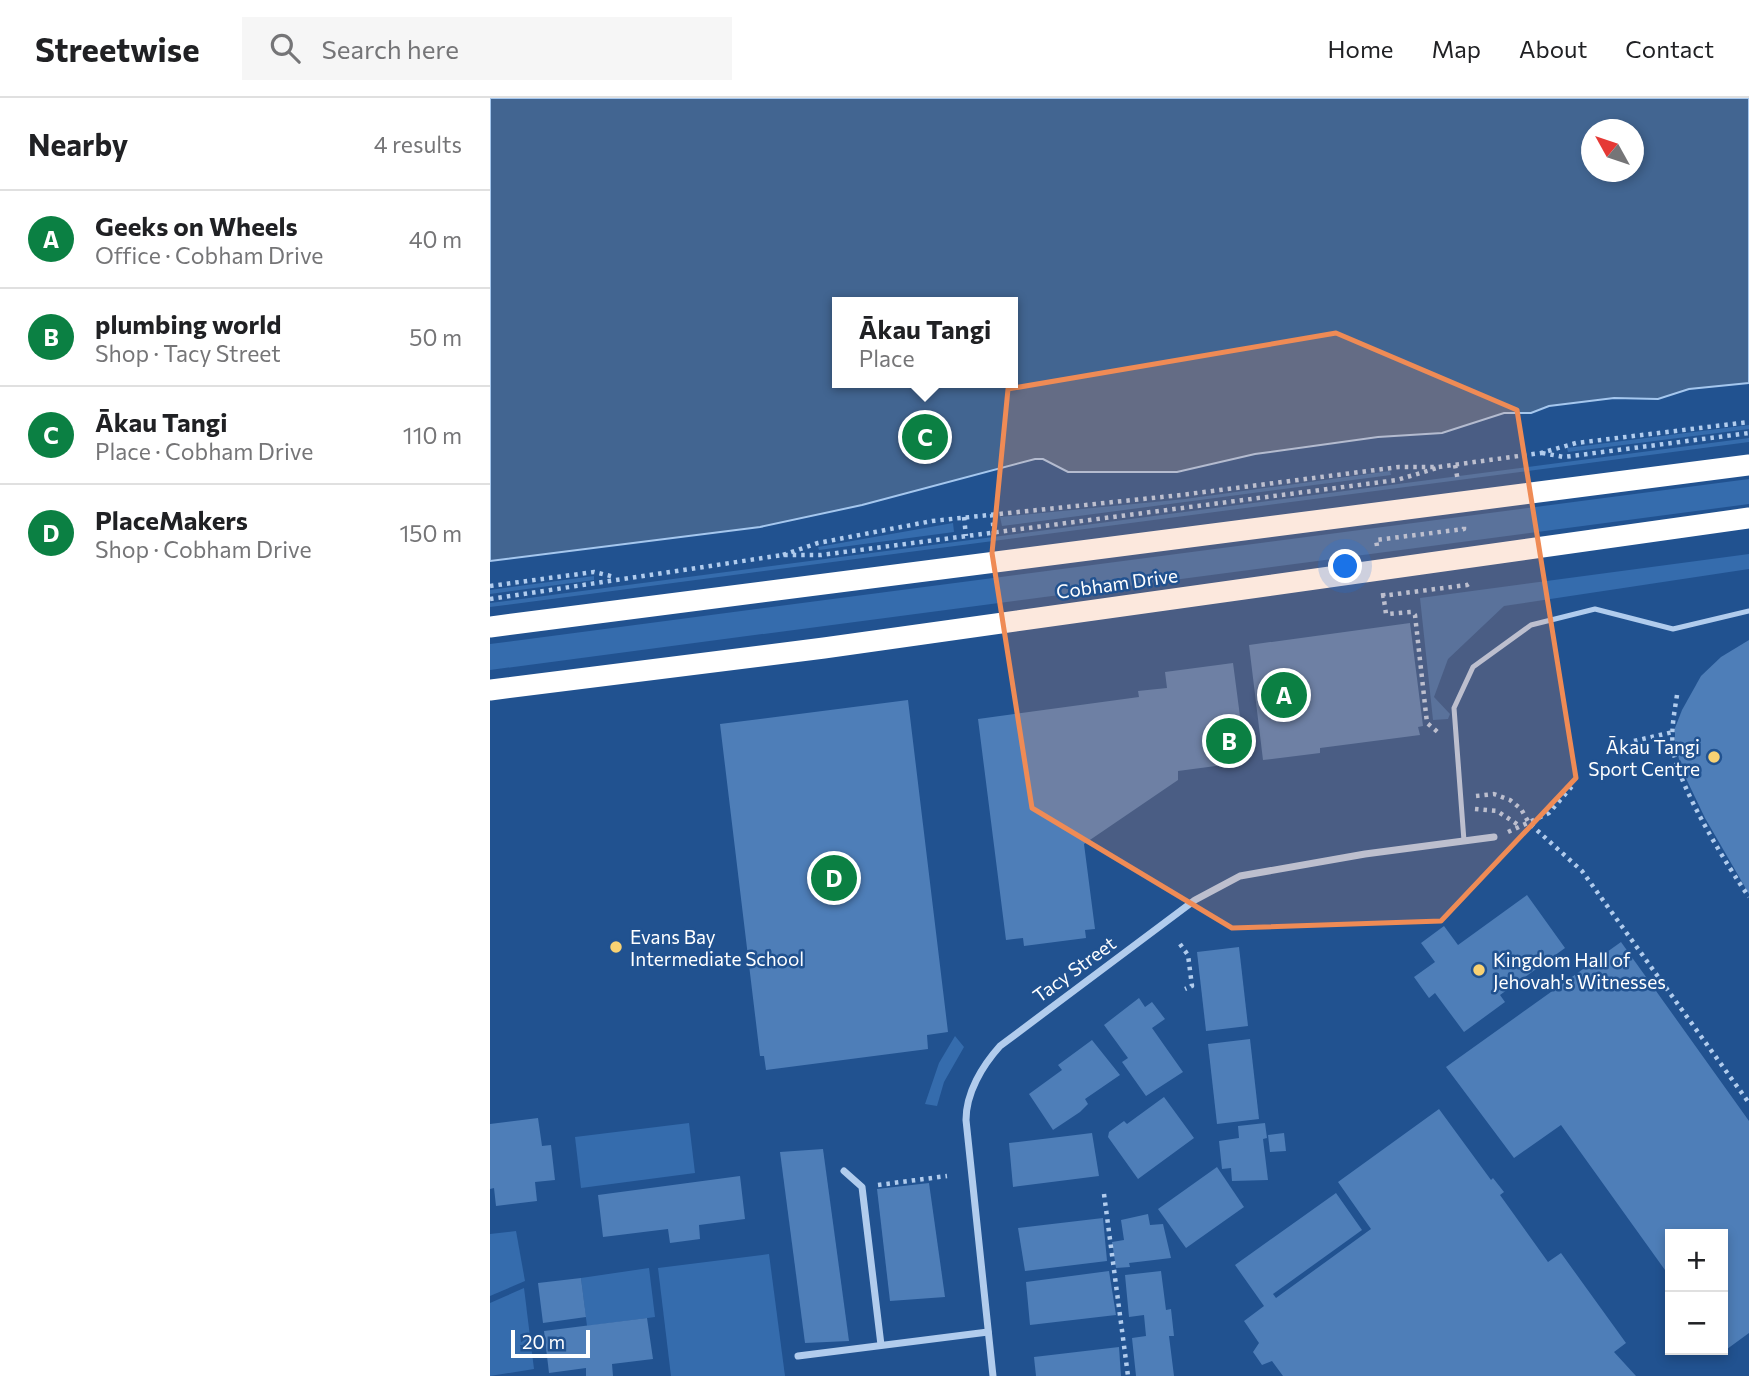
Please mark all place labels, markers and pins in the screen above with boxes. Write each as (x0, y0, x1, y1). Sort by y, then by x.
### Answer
pin: C (902, 411, 948, 463)
pin: A (1261, 669, 1307, 721)
pin: B (1206, 715, 1252, 767)
place label: Ākau Tangi Sport Centre (1588, 735, 1700, 780)
marker: Ākau Tangi Sport Centre (1706, 749, 1722, 765)
pin: D (811, 852, 857, 904)
place label: Evans Bay Intermediate School (630, 925, 804, 970)
marker: Evans Bay Intermediate School (608, 939, 624, 955)
place label: Kingdom Hall of Jehovah's Witnesses (1493, 948, 1666, 993)
marker: Kingdom Hall of Jehovah's Witnesses (1471, 962, 1487, 978)

